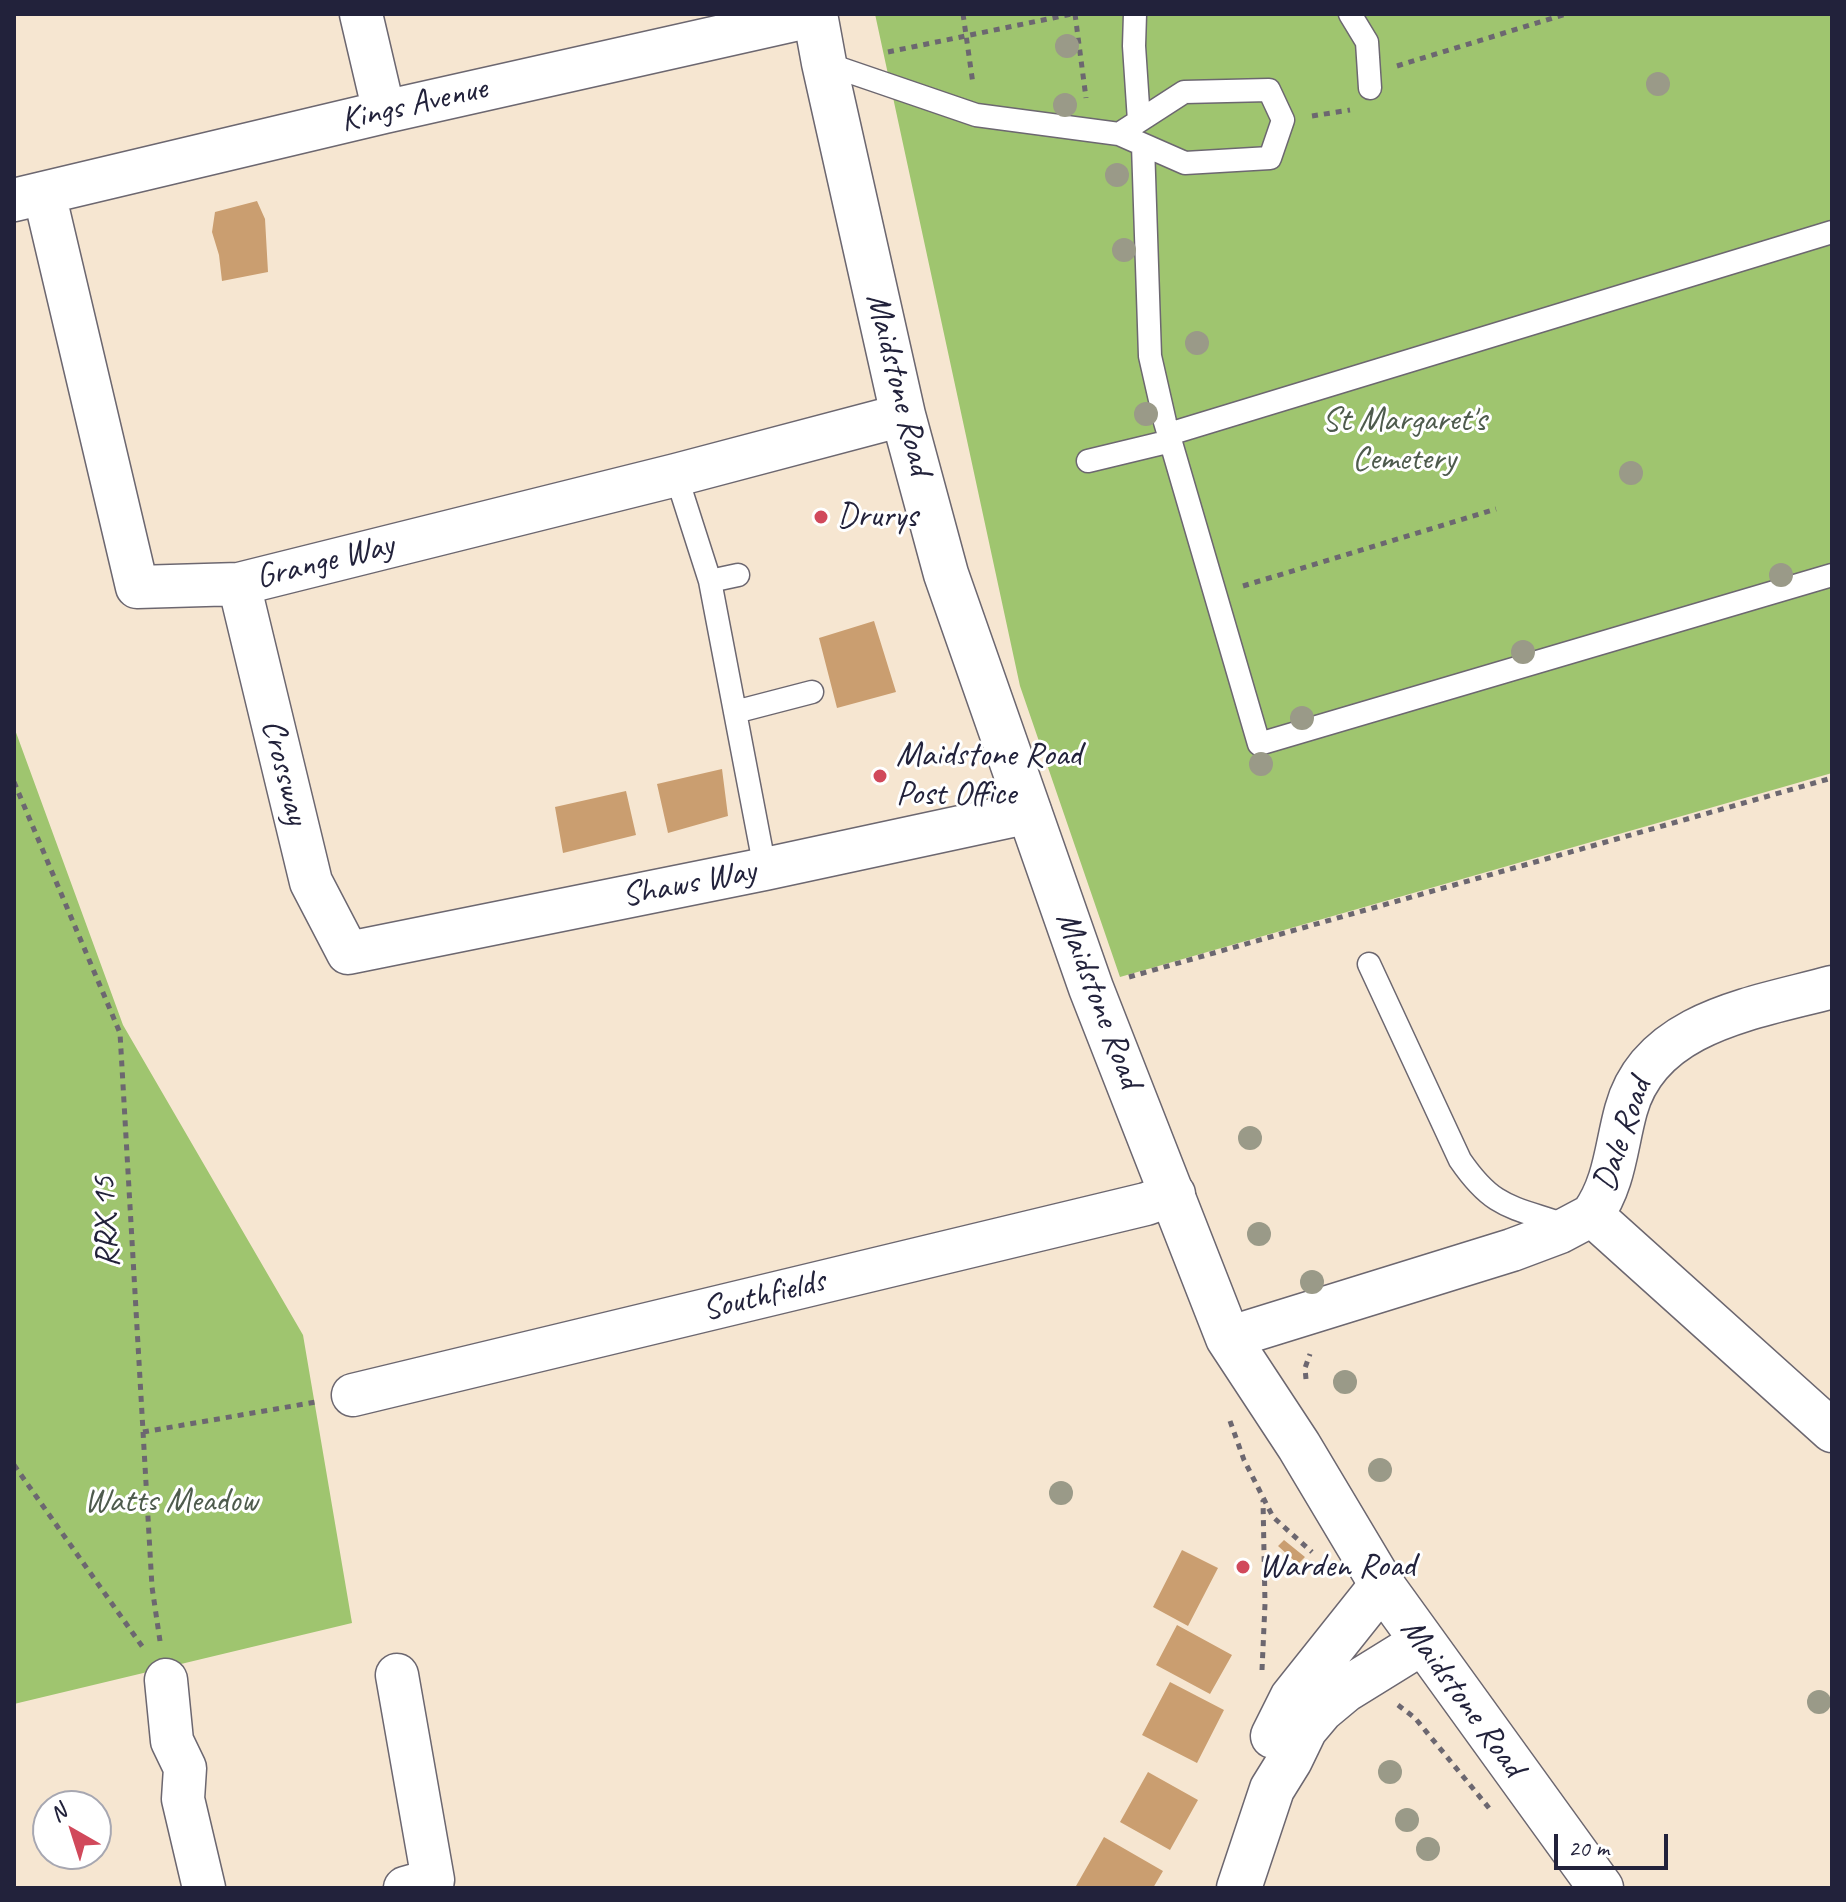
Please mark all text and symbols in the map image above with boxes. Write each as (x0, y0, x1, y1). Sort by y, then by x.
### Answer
street label: Kings Avenue (337, 68, 491, 142)
street label: Maidstone Road (856, 289, 940, 479)
park label: St Margaret's Cemetery (1322, 401, 1486, 480)
place label: Drurys (837, 497, 917, 537)
marker: Drurys (812, 508, 830, 526)
street label: Grange Way (252, 525, 398, 599)
street label: Crossway (251, 716, 317, 828)
place label: Maidstone Road Post Office (896, 736, 1081, 816)
marker: Maidstone Road Post Office (871, 767, 889, 785)
street label: Shaws Way (619, 851, 759, 917)
street label: Maidstone Road (1046, 906, 1150, 1094)
street label: Dale Road (1585, 1073, 1661, 1197)
street label: RRX 15 (84, 1175, 130, 1269)
street label: Southfields (699, 1261, 829, 1331)
park label: Watts Meadow (84, 1482, 258, 1522)
place label: Warden Road (1259, 1547, 1415, 1587)
marker: Warden Road (1234, 1558, 1252, 1576)
street label: Maidstone Road (1391, 1611, 1533, 1785)
north arrow (32, 1790, 112, 1870)
text: N (44, 1798, 72, 1828)
scale bar (1558, 1818, 1672, 1868)
text: 20 m (1568, 1833, 1609, 1863)

